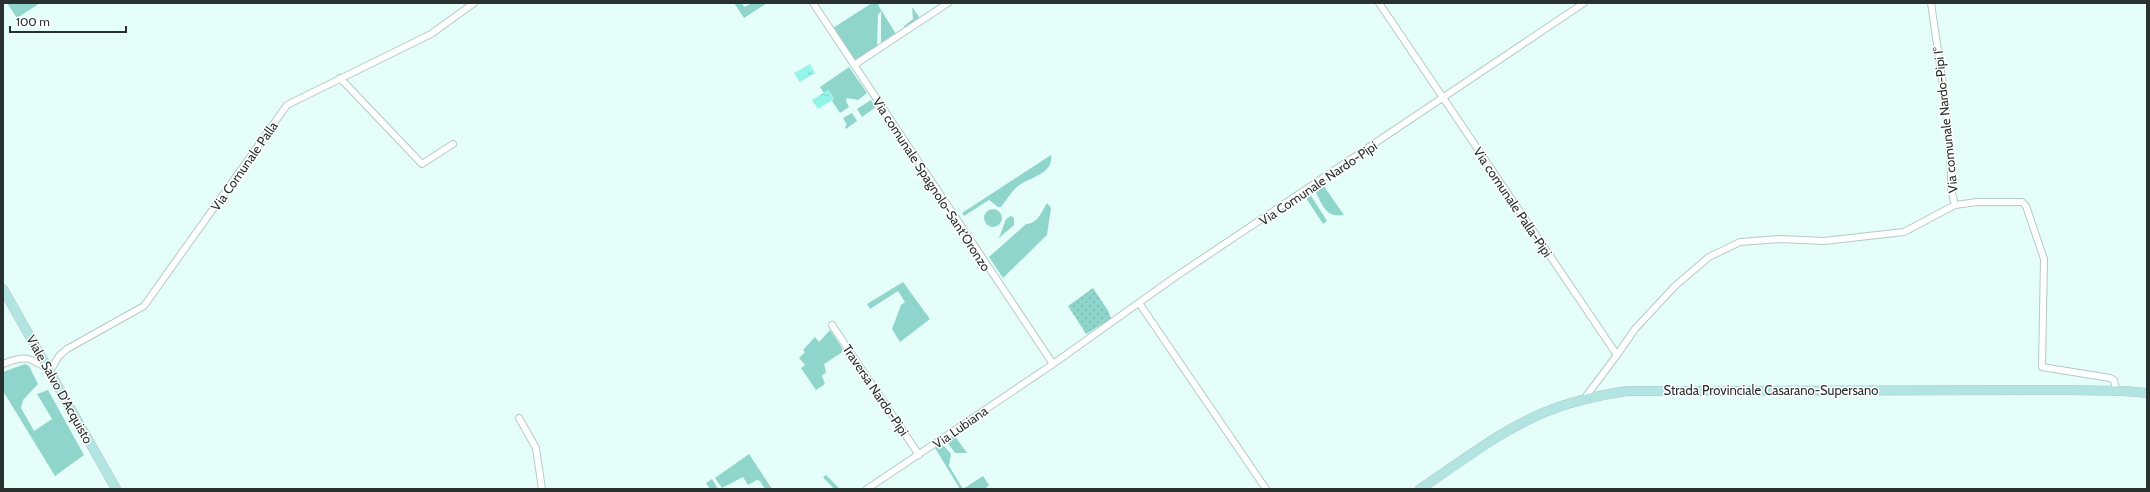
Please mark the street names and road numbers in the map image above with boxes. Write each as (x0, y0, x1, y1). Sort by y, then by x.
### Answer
street label: Via comunale Nardo-Pipi I° (1929, 46, 1961, 194)
street label: Via comunale Spagnolo-Sant'Oronzo (870, 94, 994, 274)
street label: Via Comunale Palla (207, 118, 281, 214)
street label: Via Comunale Nardo-Pipi (1256, 138, 1380, 228)
street label: Via comunale Palla-Pipi (1470, 144, 1556, 260)
street label: Viale Salvo D'Acquisto (23, 332, 97, 446)
street label: Traversa Nardo-Pipi (840, 341, 912, 439)
street label: Strada Provinciale Casarano-Supersano (1664, 382, 1878, 398)
street label: Via Lubiana (929, 402, 991, 452)

